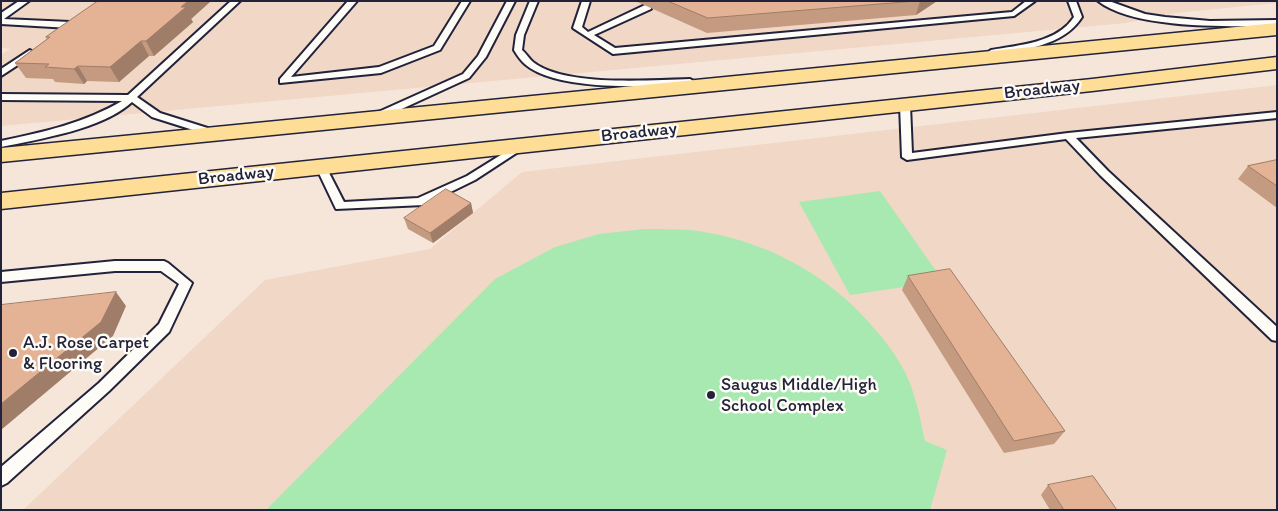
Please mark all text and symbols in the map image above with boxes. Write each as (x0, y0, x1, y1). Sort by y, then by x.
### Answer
street label: Broadway (1003, 75, 1081, 105)
street label: Broadway (600, 118, 678, 148)
street label: Broadway (197, 161, 275, 191)
place label: A.J. Rose Carpet & Flooring (23, 332, 149, 374)
marker: A.J. Rose Carpet & Flooring (7, 347, 19, 359)
place label: Saugus Middle/High School Complex (721, 374, 877, 416)
marker: Saugus Middle/High School Complex (705, 389, 717, 401)

